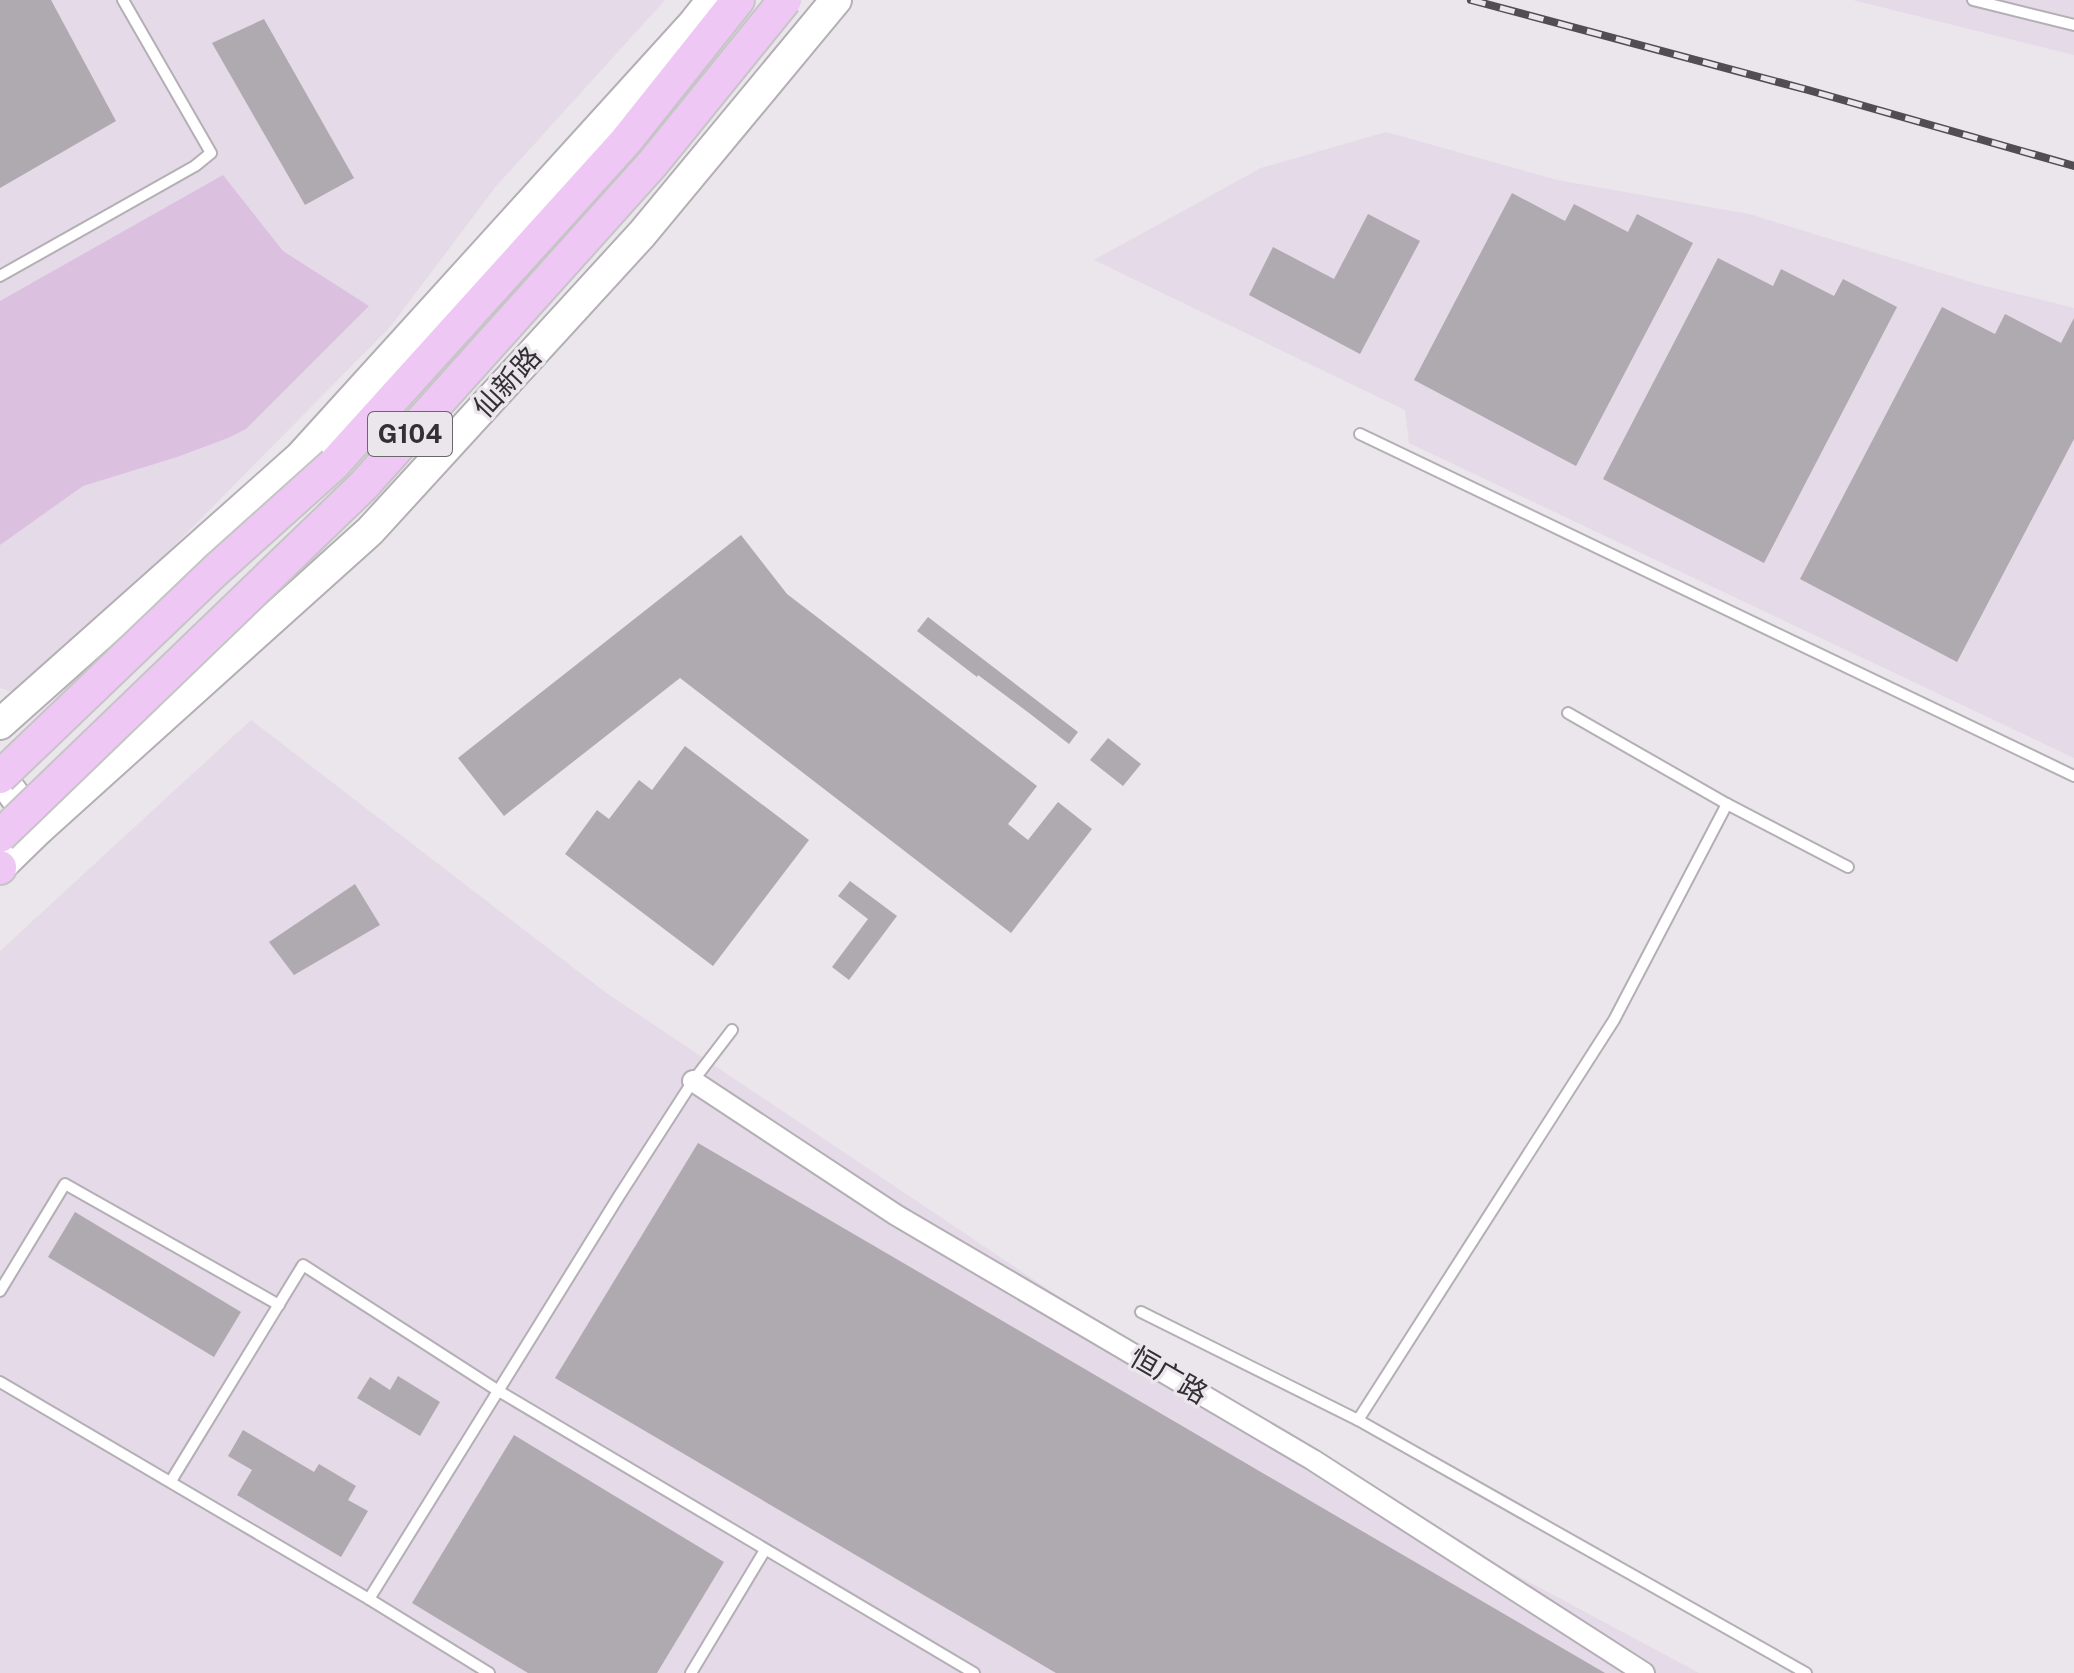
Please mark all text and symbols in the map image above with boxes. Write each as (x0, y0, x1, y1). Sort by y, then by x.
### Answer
street label: 仙新路 (466, 340, 547, 424)
road number: G104 (368, 412, 452, 456)
street label: 恒广路 (1125, 1339, 1214, 1410)

